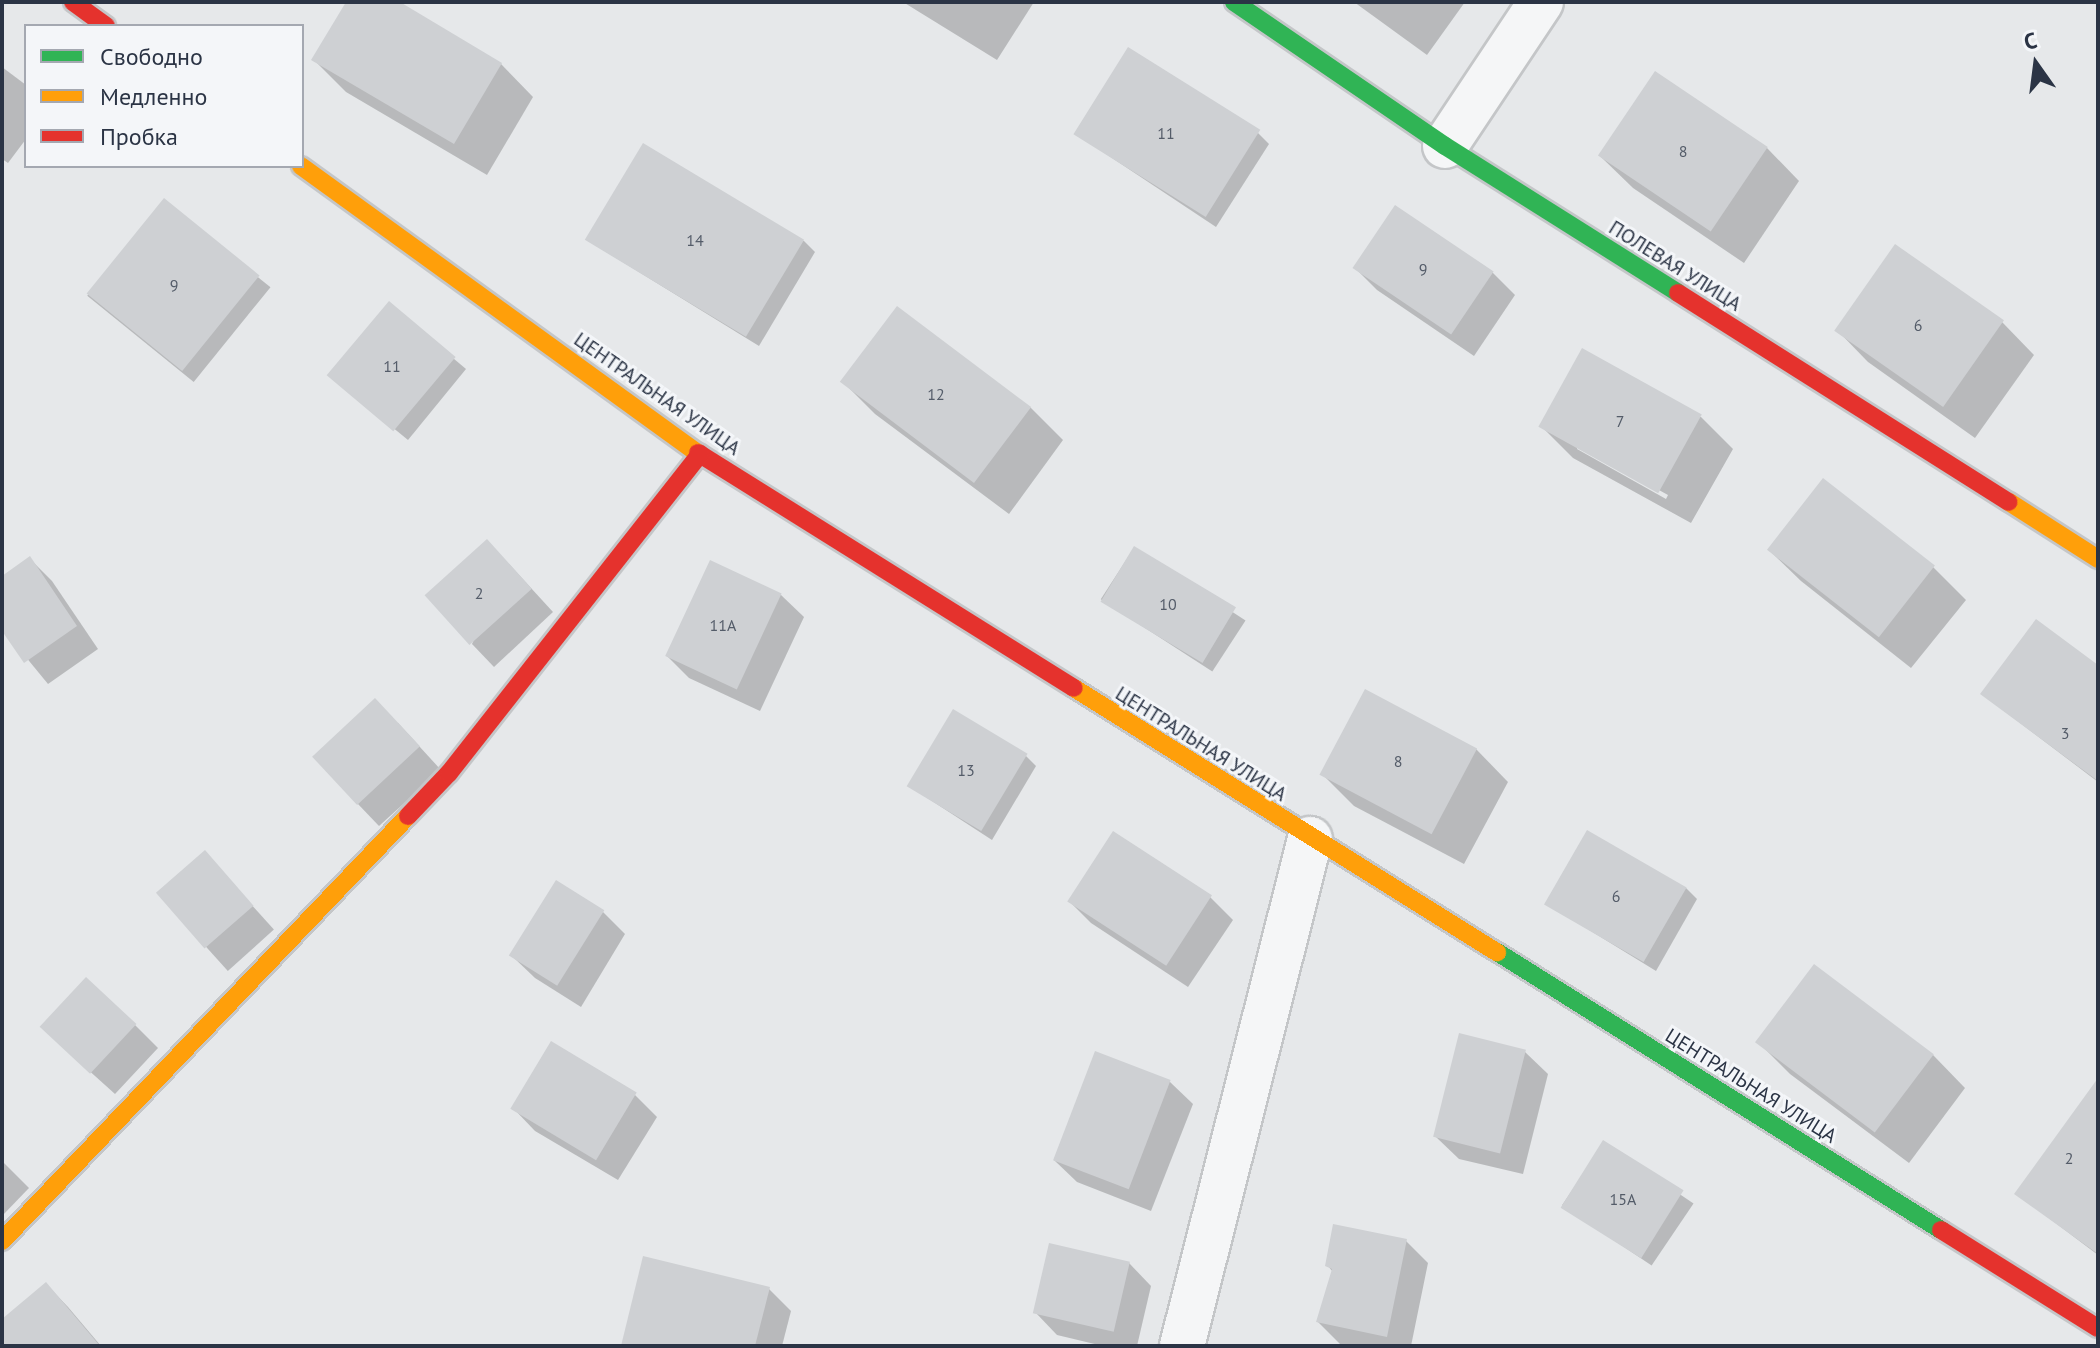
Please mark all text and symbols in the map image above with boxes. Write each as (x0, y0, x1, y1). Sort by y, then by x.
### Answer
legend (24, 24, 304, 168)
north arrow (1996, 24, 2076, 104)
text: С (2021, 26, 2040, 56)
text: Свободно (100, 41, 203, 72)
text: Медленно (100, 81, 207, 112)
text: Пробка (100, 121, 178, 152)
house number: 11 (1157, 123, 1175, 143)
house number: 8 (1679, 141, 1687, 161)
street label: ПОЛЕВАЯ УЛИЦА (1604, 216, 1746, 316)
house number: 14 (686, 230, 704, 250)
house number: 9 (1419, 259, 1427, 279)
house number: 9 (170, 275, 178, 295)
house number: 6 (1914, 315, 1922, 335)
street label: ЦЕНТРАЛЬНАЯ УЛИЦА (569, 327, 745, 461)
house number: 11 (383, 356, 401, 376)
house number: 12 (927, 384, 945, 404)
house number: 7 (1616, 411, 1624, 431)
house number: 2 (475, 583, 483, 603)
house number: 10 (1159, 594, 1177, 614)
house number: 11А (710, 615, 736, 635)
street label: ЦЕНТРАЛЬНАЯ УЛИЦА (1111, 681, 1291, 807)
house number: 3 (2061, 723, 2069, 743)
house number: 8 (1394, 751, 1402, 771)
house number: 13 (957, 760, 975, 780)
house number: 6 (1612, 886, 1620, 906)
street label: ЦЕНТРАЛЬНАЯ УЛИЦА (1661, 1023, 1841, 1149)
house number: 2 (2065, 1148, 2073, 1168)
house number: 15А (1610, 1189, 1636, 1209)

